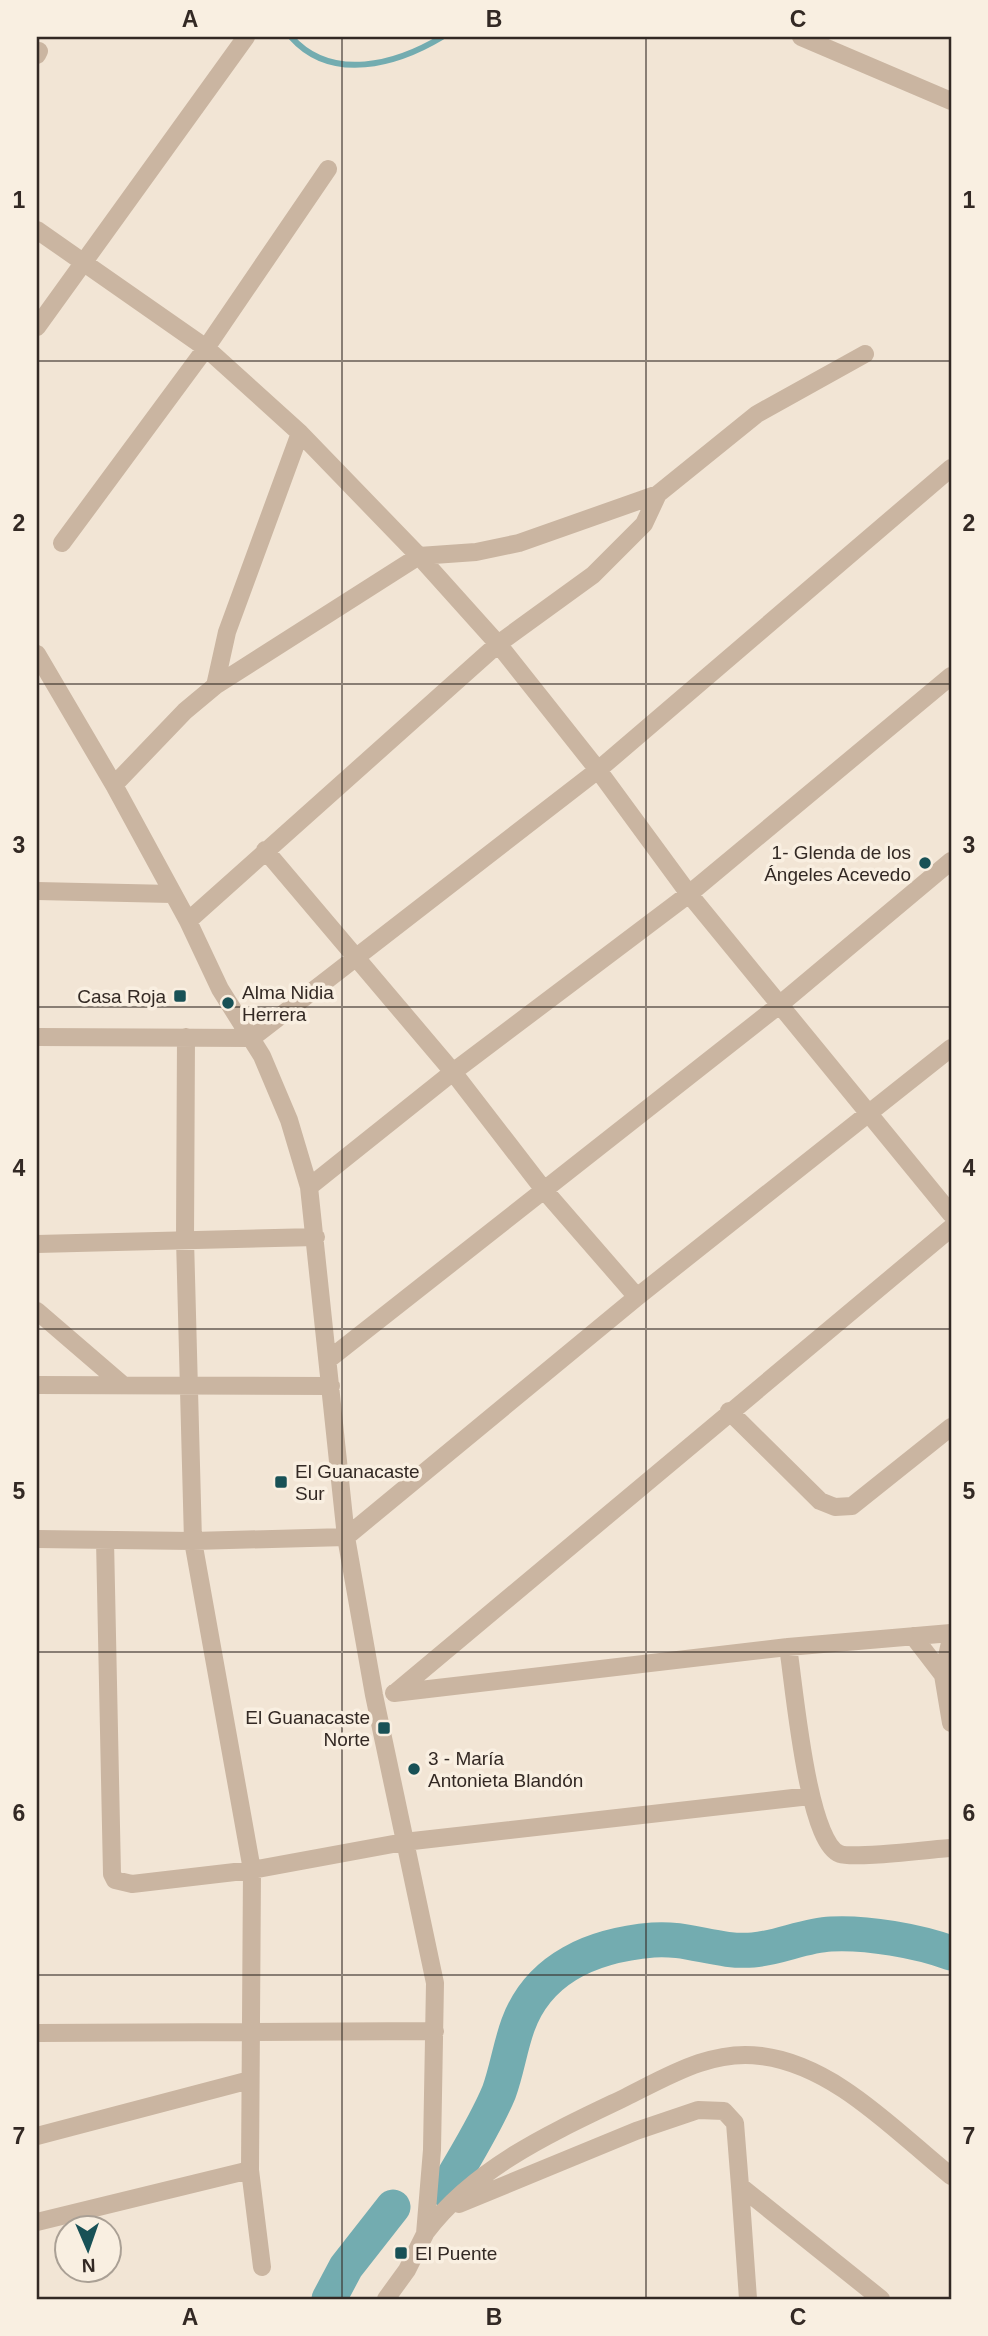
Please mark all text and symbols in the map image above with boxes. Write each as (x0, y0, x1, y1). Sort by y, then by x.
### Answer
text: A (182, 6, 198, 32)
text: B (486, 6, 502, 32)
text: C (790, 6, 806, 32)
text: 1 (13, 187, 26, 213)
text: 1 (963, 187, 976, 213)
text: 2 (13, 510, 25, 536)
text: 2 (963, 510, 975, 536)
text: 3 (13, 832, 25, 858)
text: 3 (963, 832, 975, 858)
place label: 1- Glenda de los Ángeles Acevedo (764, 842, 911, 885)
marker: 1- Glenda de los Ángeles Acevedo (917, 855, 933, 871)
place label: Alma Nidia Herrera (242, 982, 334, 1025)
place label: Casa Roja (77, 986, 166, 1007)
marker: Casa Roja (172, 988, 188, 1004)
marker: Alma Nidia Herrera (220, 995, 236, 1011)
text: 4 (13, 1155, 26, 1181)
text: 4 (963, 1155, 976, 1181)
place label: El Guanacaste Sur (295, 1461, 420, 1504)
marker: El Guanacaste Sur (273, 1474, 289, 1490)
text: 5 (13, 1478, 26, 1504)
text: 5 (963, 1478, 976, 1504)
place label: El Guanacaste Norte (245, 1707, 370, 1750)
marker: El Guanacaste Norte (376, 1720, 392, 1736)
place label: 3 - María Antonieta Blandón (428, 1748, 583, 1791)
marker: 3 - María Antonieta Blandón (406, 1761, 422, 1777)
text: 6 (13, 1800, 25, 1826)
text: 6 (963, 1800, 975, 1826)
text: 7 (13, 2123, 25, 2149)
text: 7 (963, 2123, 975, 2149)
north arrow (52, 2214, 122, 2284)
place label: El Puente (415, 2243, 497, 2264)
marker: El Puente (393, 2245, 409, 2261)
text: N (81, 2255, 96, 2276)
text: A (182, 2304, 198, 2330)
text: B (486, 2304, 502, 2330)
text: C (790, 2304, 806, 2330)

